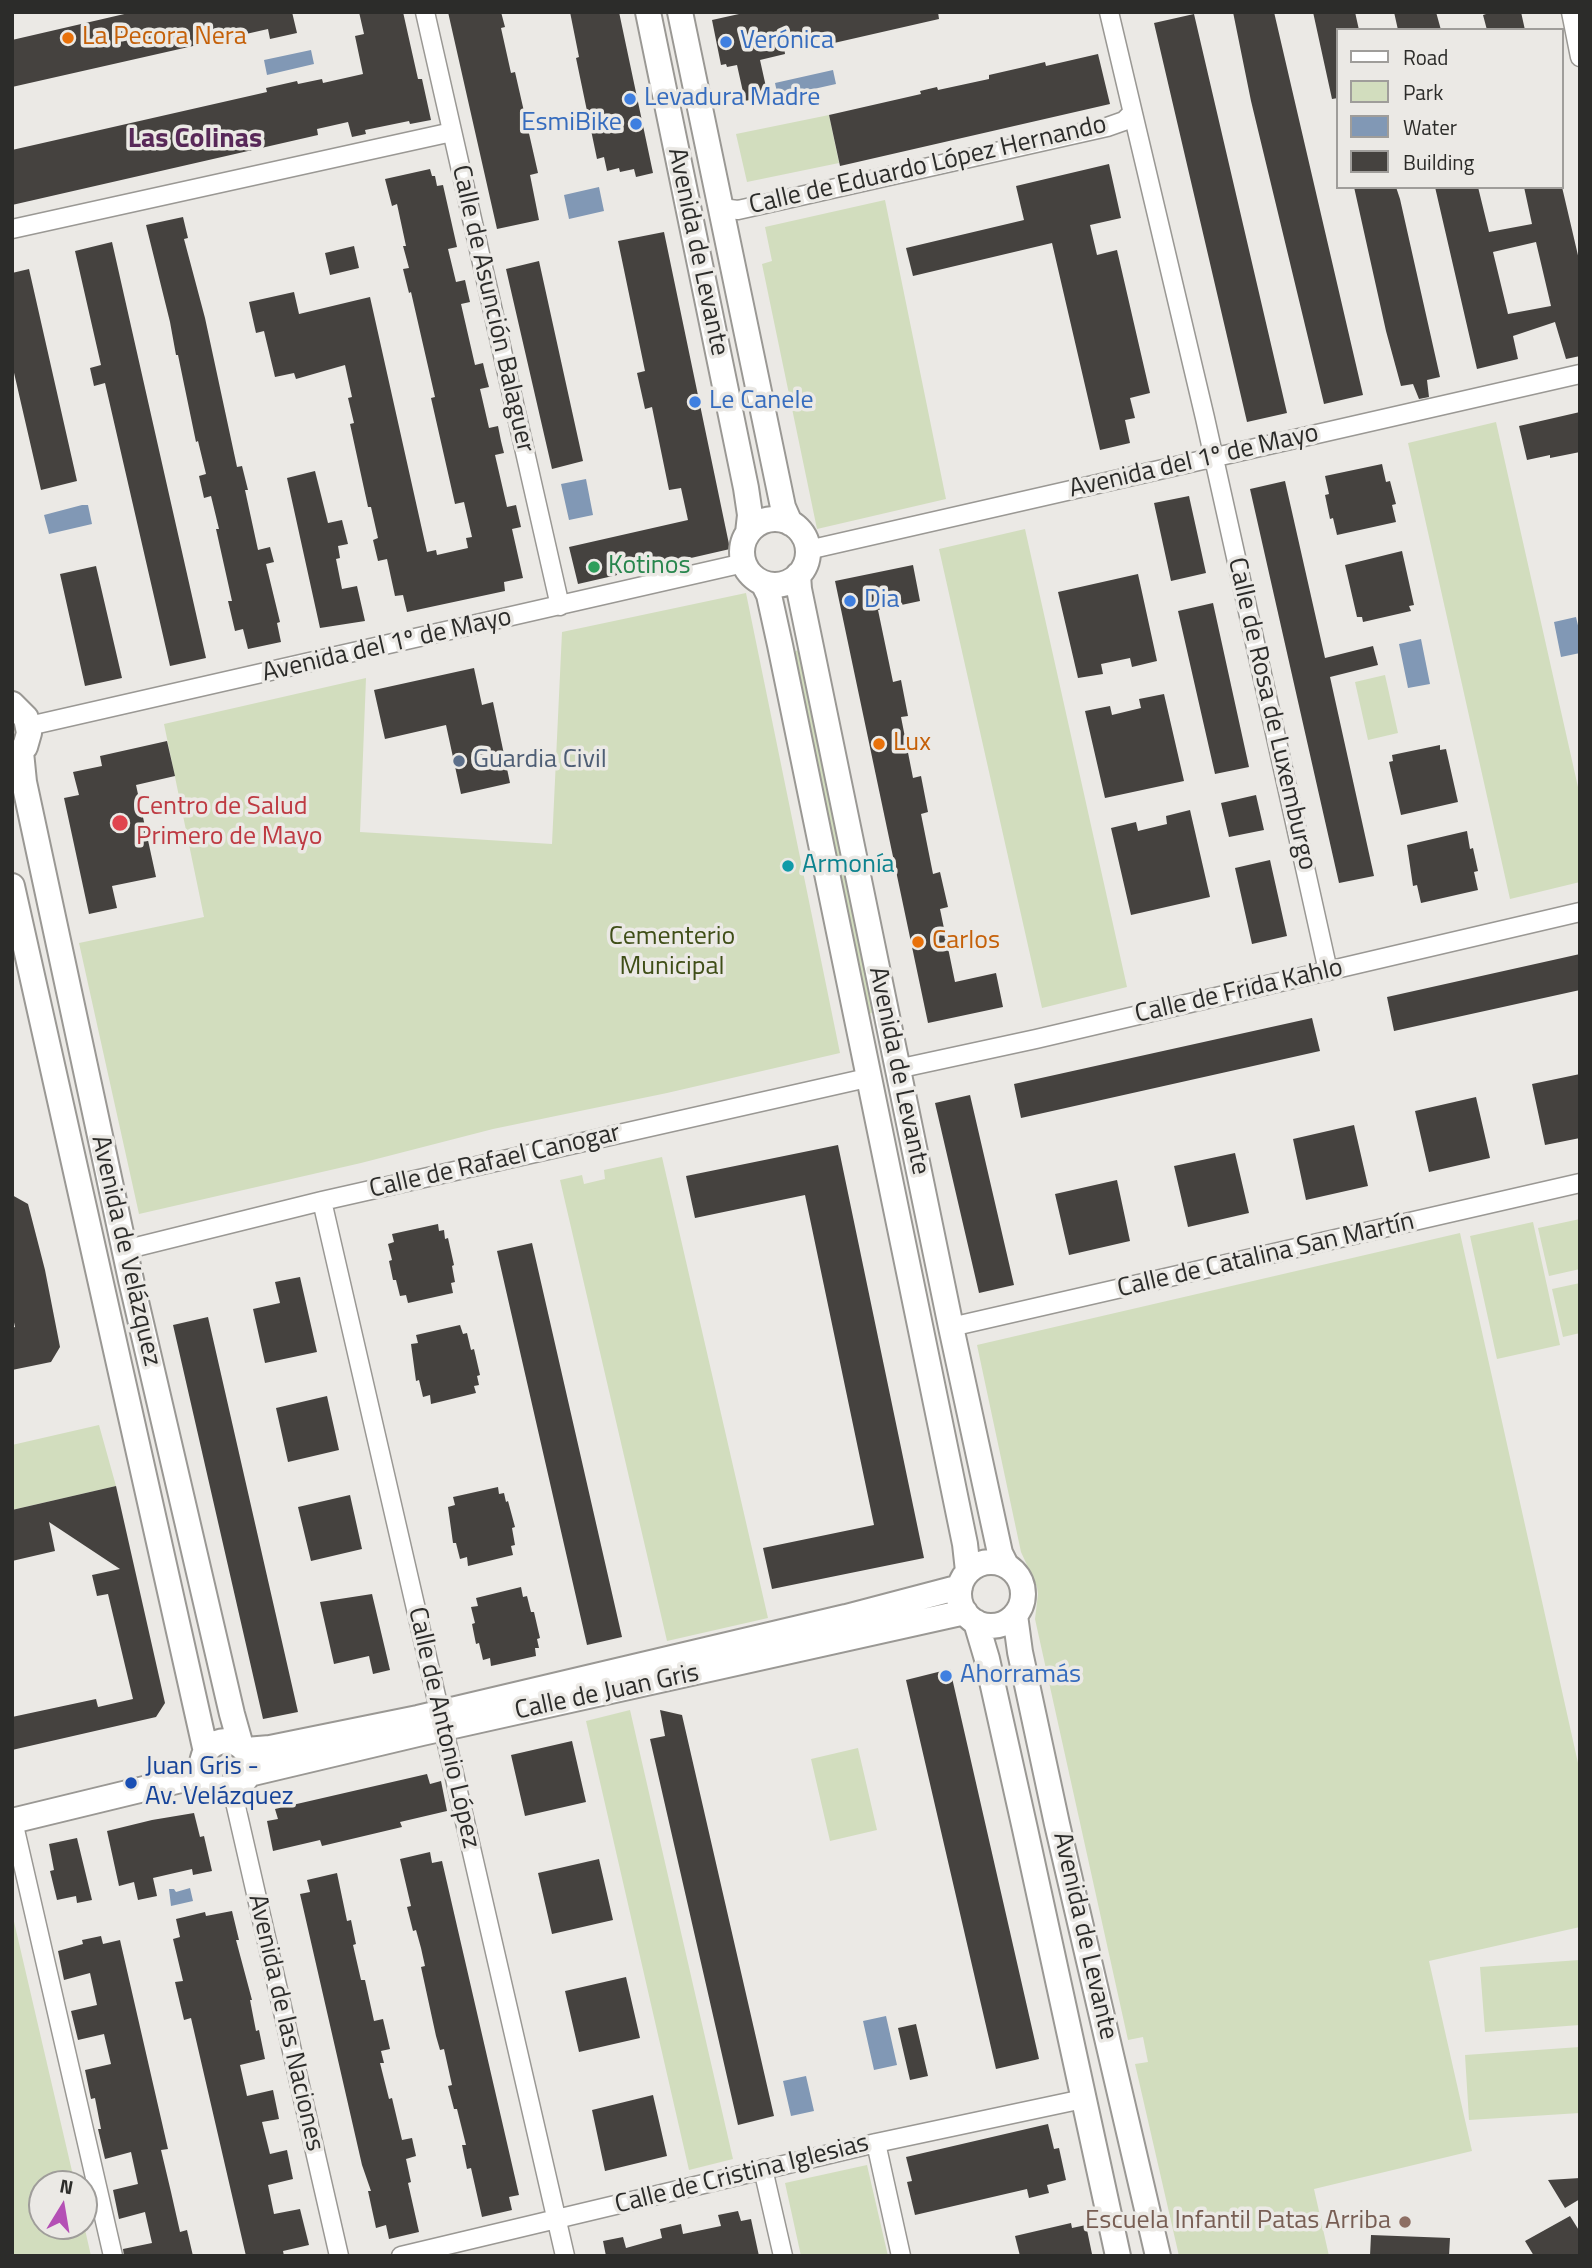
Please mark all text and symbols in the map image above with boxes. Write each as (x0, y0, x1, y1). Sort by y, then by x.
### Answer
place label: La Pecora Nera (82, 22, 247, 54)
place label: Verónica (740, 26, 834, 58)
legend (1336, 28, 1564, 189)
marker: La Pecora Nera (60, 30, 76, 46)
marker: Verónica (718, 34, 734, 50)
text: Road (1403, 41, 1448, 73)
text: Park (1403, 76, 1443, 108)
place label: Levadura Madre (644, 83, 820, 115)
marker: Levadura Madre (622, 91, 638, 107)
place label: EsmiBike (521, 108, 622, 140)
street label: Calle de Eduardo López Hernando (746, 110, 1110, 222)
text: Water (1403, 111, 1457, 143)
marker: EsmiBike (628, 116, 644, 132)
district label: Las Colinas (128, 123, 262, 157)
street label: Avenida de Levante (660, 145, 734, 359)
text: Building (1403, 146, 1474, 178)
street label: Calle de Asunción Balaguer (444, 162, 540, 456)
place label: Le Canele (709, 386, 814, 418)
marker: Le Canele (687, 394, 703, 410)
street label: Avenida del 1º de Mayo (1066, 418, 1322, 506)
place label: Kotinos (608, 551, 691, 583)
street label: Calle de Rosa de Luxemburgo (1220, 555, 1322, 873)
marker: Kotinos (586, 559, 602, 575)
place label: Dia (864, 585, 899, 617)
marker: Dia (842, 593, 858, 609)
street label: Avenida del 1º de Mayo (259, 602, 515, 690)
place label: Lux (893, 728, 931, 760)
marker: Lux (871, 736, 887, 752)
place label: Guardia Civil (473, 745, 607, 777)
marker: Guardia Civil (451, 753, 467, 769)
place label: Centro de Salud Primero de Mayo (136, 792, 323, 854)
marker: Centro de Salud Primero de Mayo (110, 813, 130, 833)
place label: Armonía (802, 850, 895, 882)
marker: Armonía (780, 858, 796, 874)
park label: Cementerio Municipal (609, 922, 735, 984)
place label: Carlos (932, 926, 1000, 958)
marker: Carlos (910, 934, 926, 950)
street label: Calle de Frida Kahlo (1132, 953, 1346, 1031)
street label: Avenida de Levante (861, 964, 935, 1178)
street label: Calle de Rafael Canogar (367, 1118, 623, 1206)
street label: Avenida de Velázquez (83, 1133, 167, 1369)
street label: Calle de Catalina San Martín (1114, 1207, 1418, 1305)
street label: Calle de Antonio López (400, 1604, 486, 1852)
street label: Calle de Juan Gris (512, 1658, 702, 1728)
place label: Ahorramás (960, 1660, 1081, 1692)
marker: Ahorramás (938, 1668, 954, 1684)
place label: Juan Gris - Av. Velázquez (145, 1752, 294, 1814)
marker: Juan Gris - Av. Velázquez (123, 1775, 139, 1791)
street label: Avenida de Levante (1045, 1829, 1123, 2043)
street label: Avenida de las Naciones (240, 1892, 330, 2154)
street label: Calle de Cristina Iglesias (612, 2128, 872, 2222)
north arrow (28, 2170, 98, 2240)
text: N (57, 2170, 76, 2201)
place label: Escuela Infantil Patas Arriba (1085, 2206, 1391, 2238)
marker: Escuela Infantil Patas Arriba (1397, 2214, 1413, 2230)

